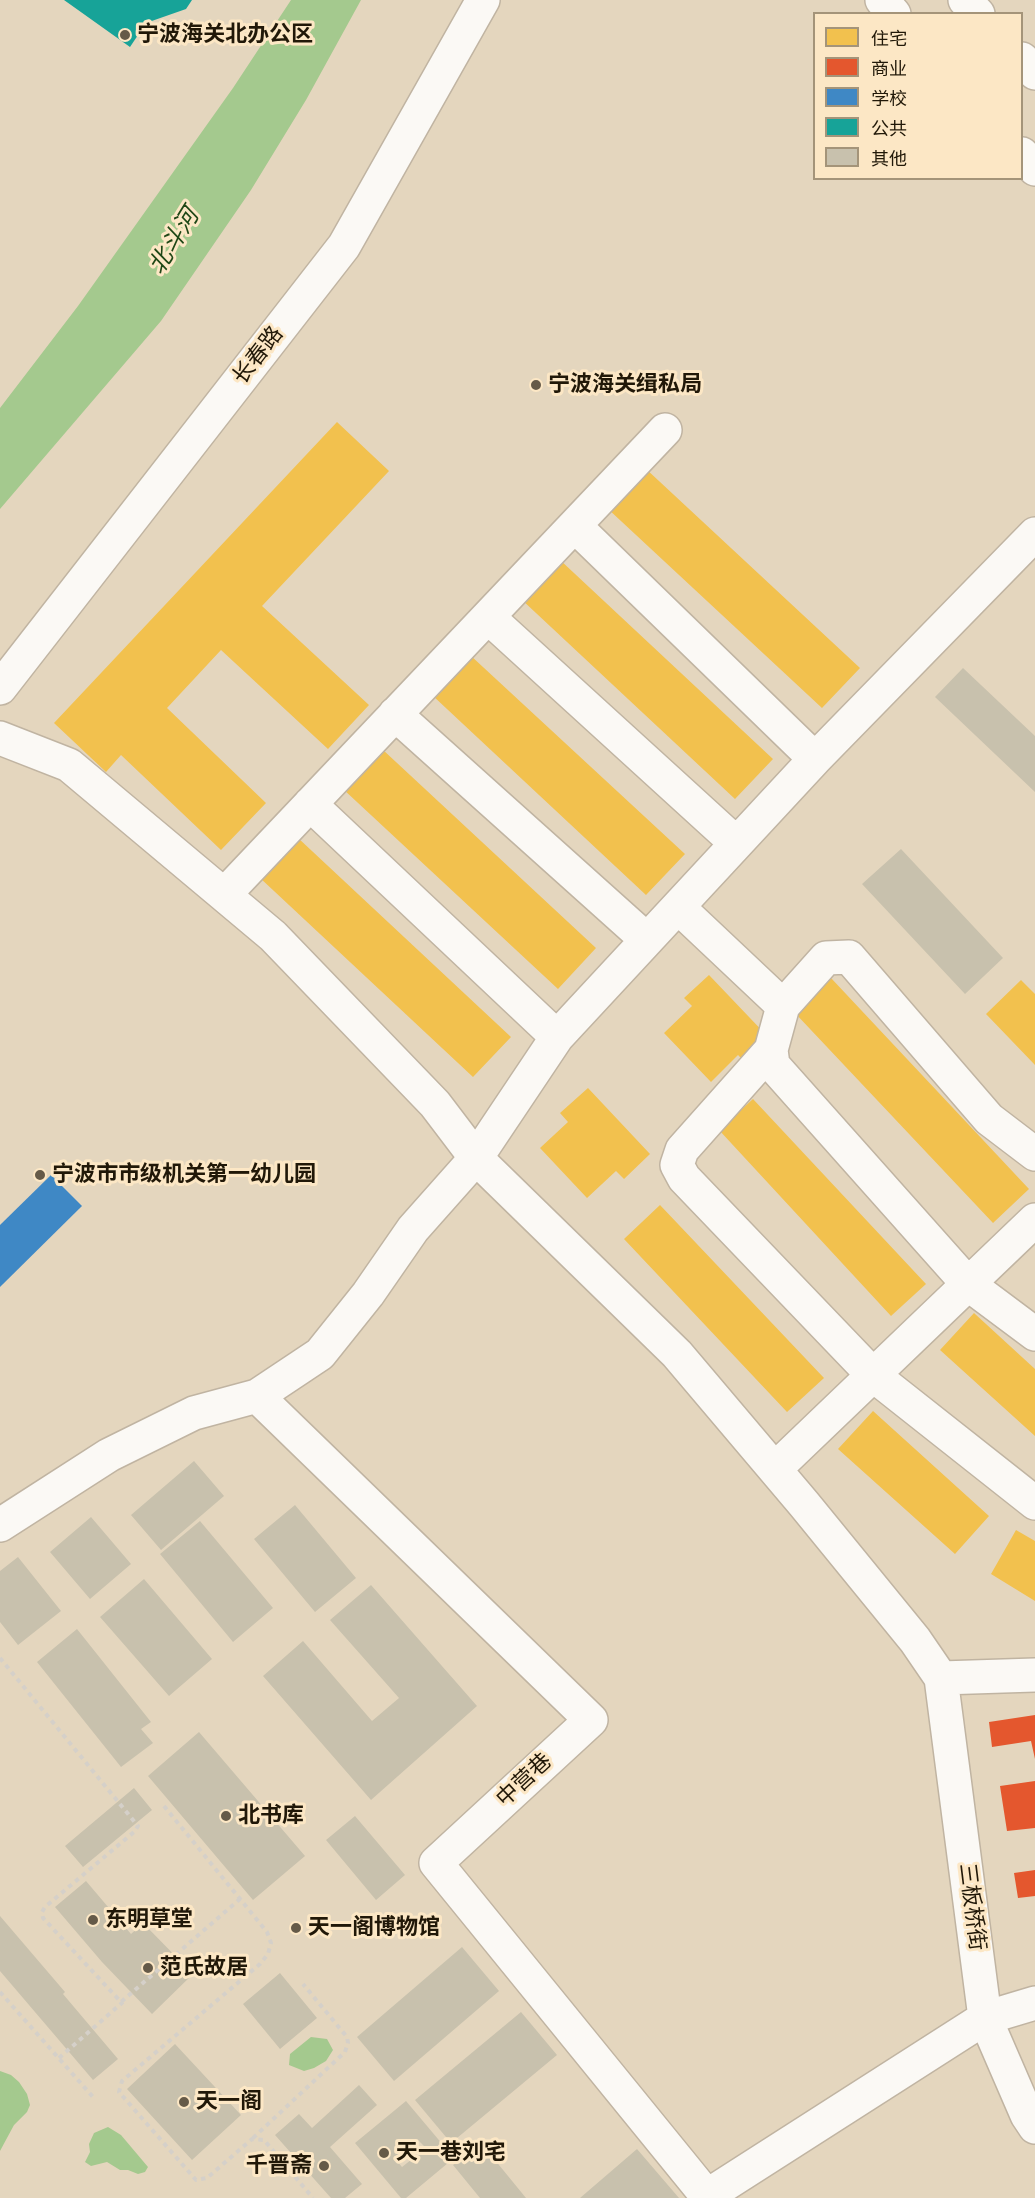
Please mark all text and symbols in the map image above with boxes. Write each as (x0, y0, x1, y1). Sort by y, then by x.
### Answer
legend (813, 12, 1023, 180)
place label: 宁波海关北办公区 (137, 22, 313, 48)
marker: 宁波海关北办公区 (118, 28, 132, 42)
text: 住宅 (871, 29, 907, 50)
text: 商业 (871, 59, 907, 80)
text: 学校 (871, 89, 907, 110)
text: 公共 (871, 119, 907, 140)
text: 其他 (871, 149, 907, 170)
water label: 北斗河 (144, 204, 206, 280)
street label: 长春路 (228, 322, 290, 390)
place label: 宁波海关缉私局 (548, 372, 702, 398)
marker: 宁波海关缉私局 (529, 378, 543, 392)
place label: 宁波市市级机关第一幼儿园 (52, 1162, 316, 1188)
marker: 宁波市市级机关第一幼儿园 (33, 1168, 47, 1182)
street label: 中营巷 (492, 1749, 558, 1813)
place label: 北书库 (238, 1803, 304, 1829)
marker: 北书库 (219, 1809, 233, 1823)
street label: 三板桥街 (953, 1862, 989, 1952)
place label: 东明草堂 (105, 1907, 193, 1933)
marker: 东明草堂 (86, 1913, 100, 1927)
place label: 天一阁博物馆 (308, 1915, 440, 1941)
marker: 天一阁博物馆 (289, 1921, 303, 1935)
place label: 范氏故居 (160, 1955, 248, 1981)
marker: 范氏故居 (141, 1961, 155, 1975)
place label: 天一阁 (196, 2089, 262, 2115)
marker: 天一阁 (177, 2095, 191, 2109)
place label: 天一巷刘宅 (396, 2140, 506, 2166)
marker: 天一巷刘宅 (377, 2146, 391, 2160)
place label: 千晋斋 (246, 2153, 312, 2179)
marker: 千晋斋 (317, 2159, 331, 2173)

